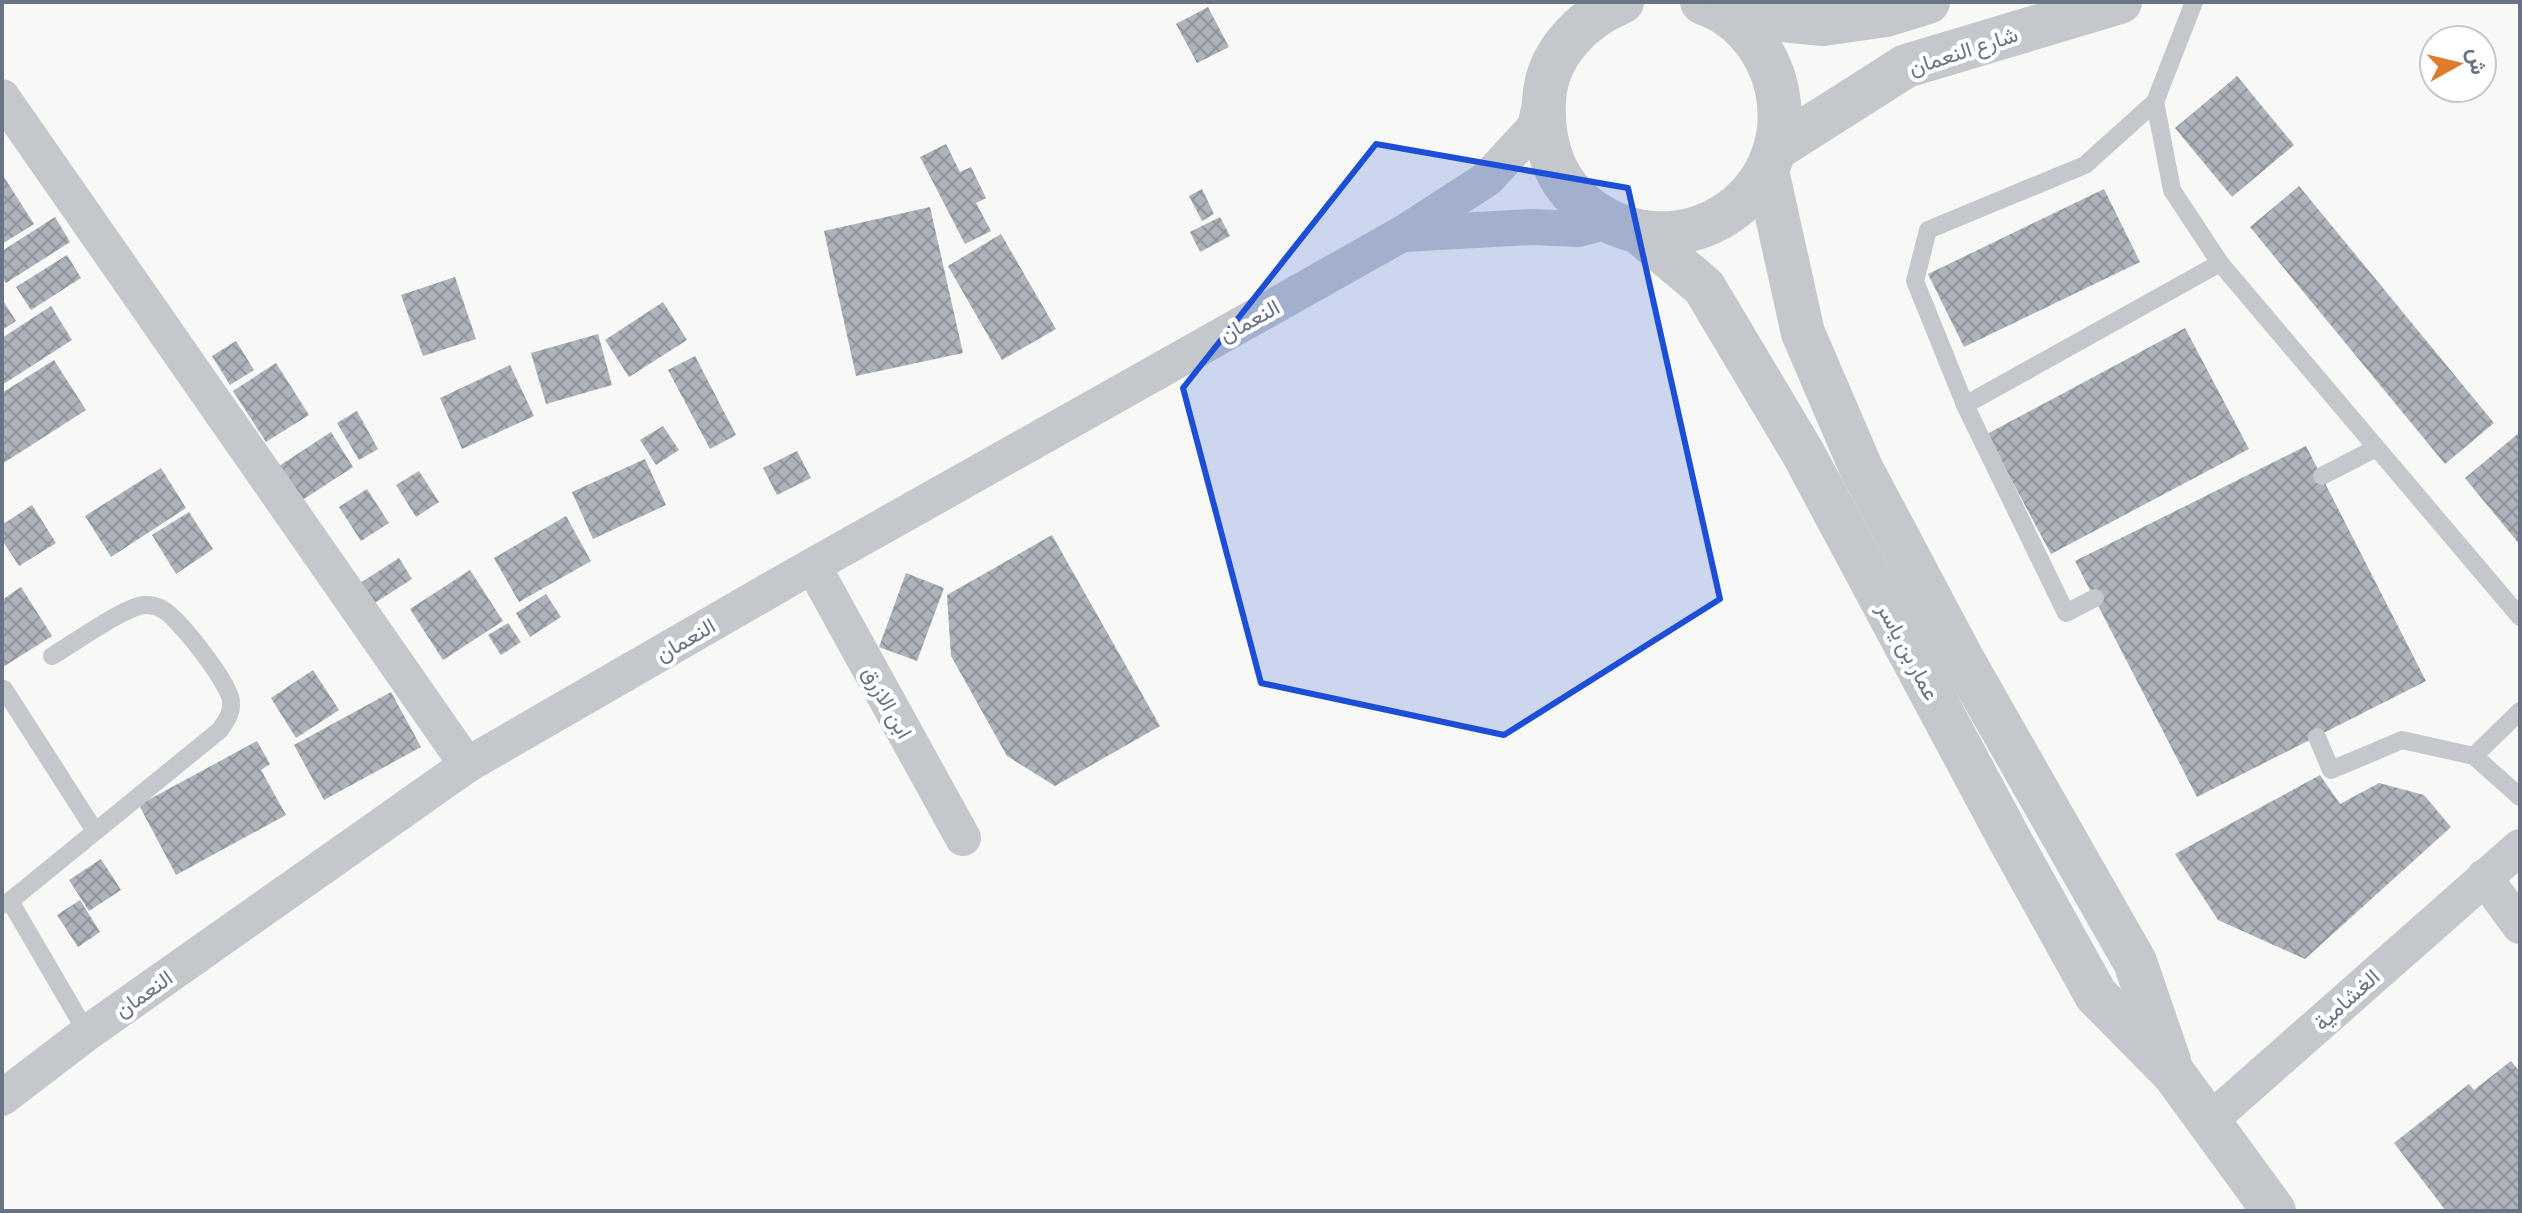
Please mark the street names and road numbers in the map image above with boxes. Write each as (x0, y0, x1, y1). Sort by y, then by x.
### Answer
street label: شارع النعمان (1905, 20, 2022, 82)
street label: النعمان (1214, 293, 1284, 347)
street label: عمار بن ياسر (1871, 597, 1946, 705)
street label: النعمان (650, 611, 720, 667)
street label: ابن الازرق (856, 661, 919, 743)
street label: الغشامية (2307, 962, 2385, 1036)
street label: النعمان (109, 963, 177, 1023)

